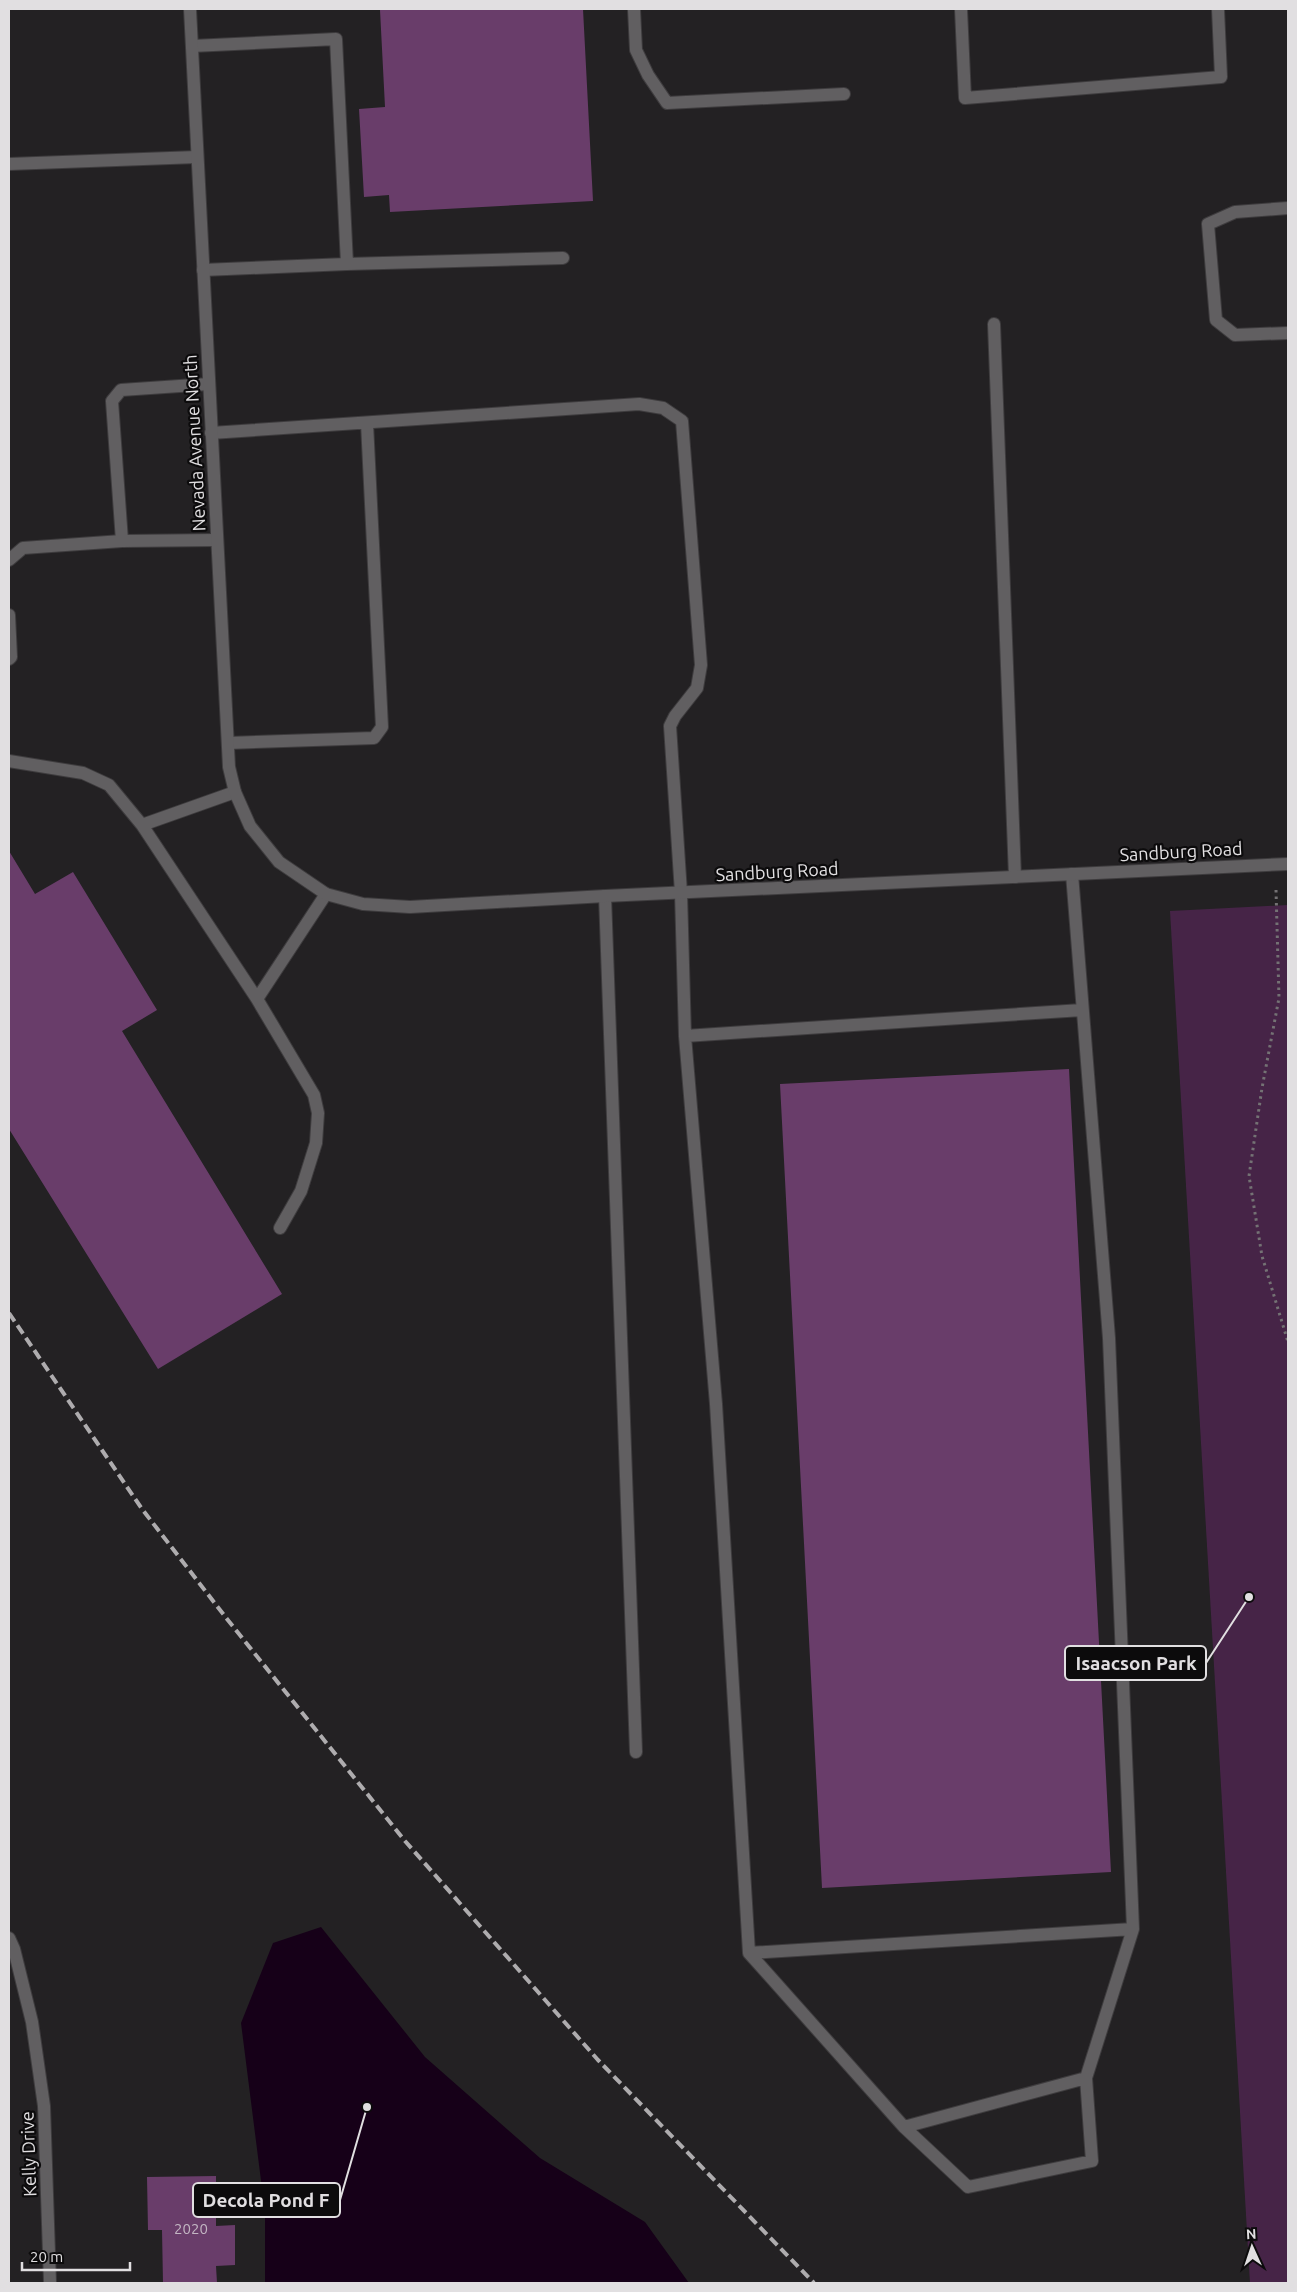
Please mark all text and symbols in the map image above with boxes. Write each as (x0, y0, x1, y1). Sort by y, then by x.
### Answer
street label: Nevada Avenue North (179, 354, 209, 532)
street label: Sandburg Road (1119, 838, 1243, 864)
street label: Sandburg Road (715, 858, 839, 884)
callout: Isaacson Park (1065, 1646, 1206, 1680)
text: Isaacson Park (1075, 1652, 1197, 1674)
street label: Kelly Drive (17, 2111, 39, 2197)
callout: Decola Pond F (193, 2183, 340, 2217)
text: Decola Pond F (203, 2189, 330, 2211)
house number: 2020 (174, 2220, 208, 2237)
north arrow (1227, 2222, 1277, 2272)
text: N (1246, 2226, 1257, 2242)
scale bar (22, 2240, 130, 2272)
text: 20 m (30, 2248, 63, 2265)

